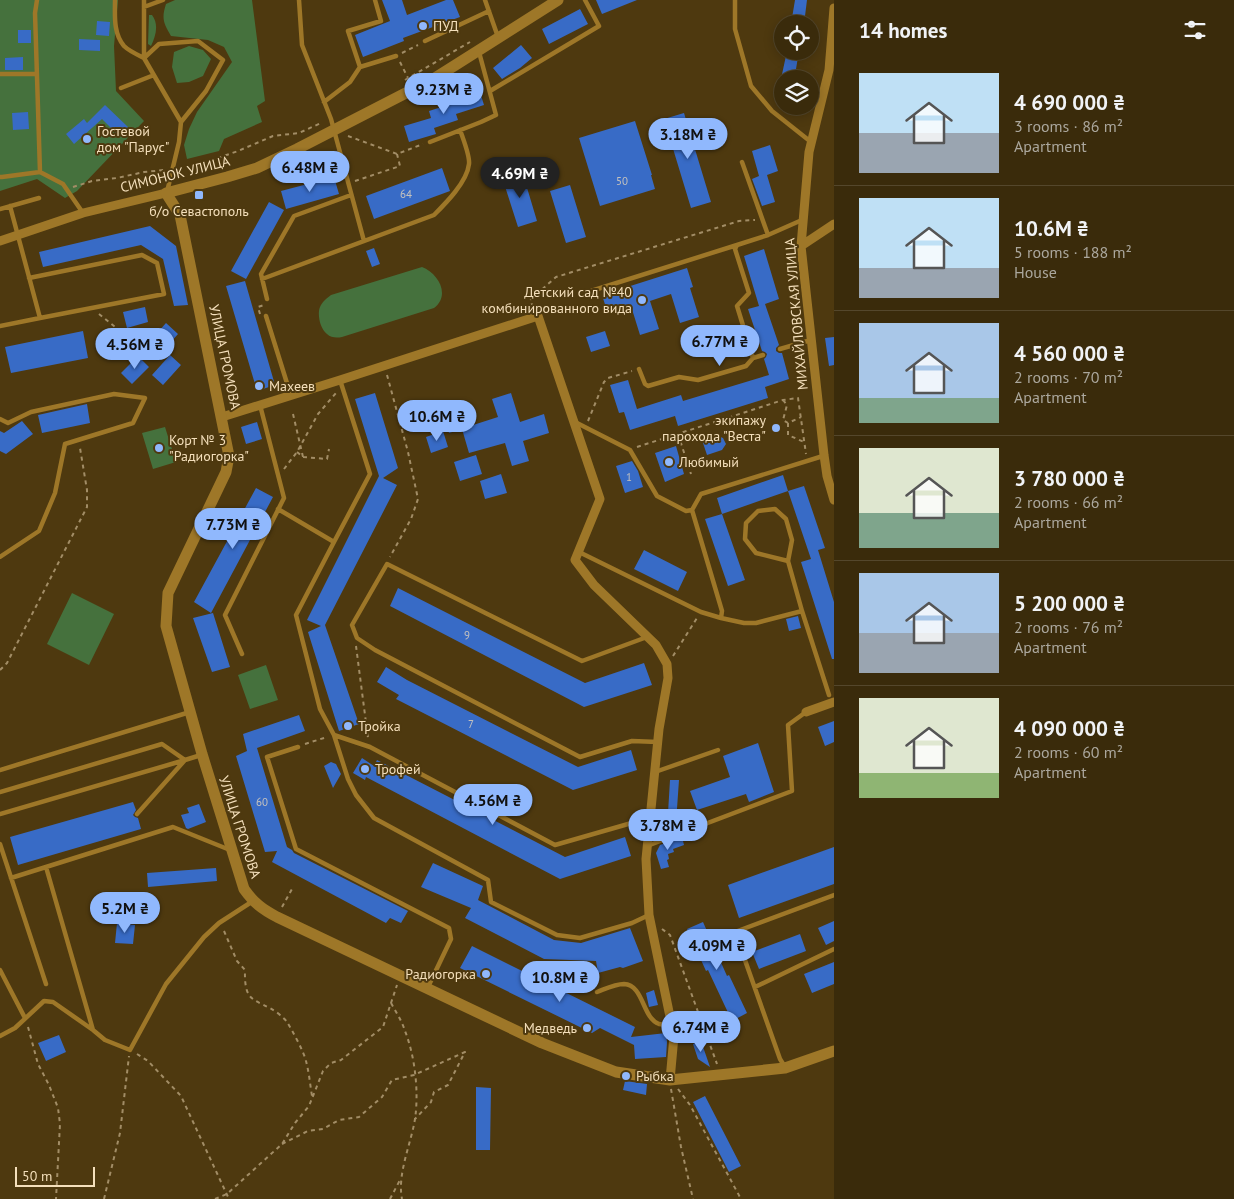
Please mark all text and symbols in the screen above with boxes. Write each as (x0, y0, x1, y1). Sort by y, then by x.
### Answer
map controls (774, 15, 819, 115)
button: locate (774, 15, 819, 60)
icon: filters (1181, 16, 1209, 44)
place label: ПУД (433, 17, 459, 35)
text: 14 homes (859, 17, 947, 44)
marker: ПУД (417, 20, 429, 32)
button: layers (774, 70, 819, 115)
pin: 9.23M ₴ (398, 72, 490, 115)
text: 9.23M ₴ (415, 79, 473, 99)
text: 4 690 000 ₴ (1014, 89, 1125, 116)
icon: home (899, 93, 959, 153)
text: 3 rooms · 86 m² (1014, 116, 1123, 136)
pin: 3.18M ₴ (642, 118, 734, 160)
place label: Гостевой дом "Парус" (97, 122, 169, 156)
text: 3.18M ₴ (659, 124, 717, 144)
marker: Гостевой дом "Парус" (81, 133, 93, 145)
text: Apartment (1014, 136, 1087, 156)
pin: 6.48M ₴ (264, 150, 356, 193)
street label: СИМОНОК УЛИЦА (118, 151, 233, 196)
pin: 4.69M ₴ (474, 156, 566, 199)
text: 6.48M ₴ (281, 157, 339, 177)
text: 4.69M ₴ (491, 163, 549, 183)
house number: 50 (616, 174, 628, 188)
house number: 64 (400, 187, 412, 201)
marker: б/о Севастополь (193, 189, 205, 201)
place label: б/о Севастополь (149, 202, 249, 220)
text: 10.6M ₴ (1014, 215, 1089, 242)
icon: home (899, 218, 959, 278)
street label: МИХАЙЛОВСКАЯ УЛИЦА (780, 236, 812, 391)
text: 5 rooms · 188 m² (1014, 242, 1132, 262)
text: House (1014, 262, 1057, 282)
place label: Детский сад №40 комбинированного вида (482, 283, 632, 317)
marker: Детский сад №40 комбинированного вида (636, 294, 648, 306)
street label: УЛИЦА ГРОМОВА (205, 303, 245, 412)
pin: 6.77M ₴ (674, 324, 766, 367)
pin: 4.56M ₴ (89, 328, 181, 370)
text: 6.77M ₴ (691, 331, 749, 351)
text: 4.56M ₴ (106, 334, 164, 354)
text: 4 560 000 ₴ (1014, 340, 1125, 367)
icon: home (899, 343, 959, 403)
text: 2 rooms · 70 m² (1014, 367, 1123, 387)
place label: Махеев (269, 377, 315, 395)
marker: Махеев (253, 380, 265, 392)
text: Apartment (1014, 387, 1087, 407)
pin: 10.6M ₴ (391, 400, 483, 442)
text: 10.6M ₴ (408, 406, 466, 426)
place label: экипажу парохода "Веста" (662, 411, 766, 445)
marker: экипажу парохода "Веста" (770, 422, 782, 434)
place label: Корт № 3 "Радиогорка" (169, 431, 249, 465)
marker: Корт № 3 "Радиогорка" (153, 442, 165, 454)
place label: Любимый (678, 453, 739, 471)
marker: Любимый (663, 456, 675, 468)
text: 3 780 000 ₴ (1014, 465, 1125, 492)
icon: home (899, 468, 959, 528)
house number: 1 (626, 470, 632, 484)
text: 2 rooms · 66 m² (1014, 492, 1123, 512)
pin: 7.73M ₴ (187, 508, 279, 550)
text: Apartment (1014, 512, 1087, 532)
text: 7.73M ₴ (205, 514, 261, 534)
text: 5 200 000 ₴ (1014, 590, 1125, 617)
icon: home (899, 593, 959, 653)
text: 2 rooms · 76 m² (1014, 617, 1123, 637)
house number: 9 (464, 628, 470, 642)
text: Apartment (1014, 637, 1087, 657)
text: 4 090 000 ₴ (1014, 715, 1125, 742)
place label: Тройка (358, 717, 401, 735)
house number: 7 (468, 717, 474, 731)
icon: home (899, 718, 959, 778)
marker: Тройка (342, 720, 354, 732)
text: 2 rooms · 60 m² (1014, 742, 1123, 762)
place label: Трофей (375, 760, 421, 778)
text: Apartment (1014, 762, 1087, 782)
marker: Трофей (359, 763, 371, 775)
street label: УЛИЦА ГРОМОВА (215, 773, 265, 881)
pin: 4.56M ₴ (447, 784, 539, 826)
text: 4.56M ₴ (464, 790, 522, 810)
house number: 60 (256, 795, 268, 809)
pin: 3.78M ₴ (622, 808, 714, 851)
text: 3.78M ₴ (639, 815, 697, 835)
pin: 5.2M ₴ (84, 892, 166, 934)
text: 5.2M ₴ (101, 898, 149, 918)
pin: 4.09M ₴ (671, 928, 763, 971)
text: 4.09M ₴ (688, 935, 746, 955)
pin: 10.8M ₴ (514, 960, 606, 1003)
place label: Радиогорка (405, 965, 476, 983)
text: 10.8M ₴ (531, 967, 589, 987)
marker: Радиогорка (480, 968, 492, 980)
pin: 6.74M ₴ (655, 1010, 747, 1053)
text: 6.74M ₴ (672, 1017, 730, 1037)
place label: Медведь (524, 1019, 578, 1037)
marker: Медведь (581, 1022, 593, 1034)
place label: Рыбка (636, 1067, 674, 1085)
marker: Рыбка (620, 1070, 632, 1082)
scale bar (15, 1164, 95, 1187)
text: 50 m (22, 1167, 52, 1185)

